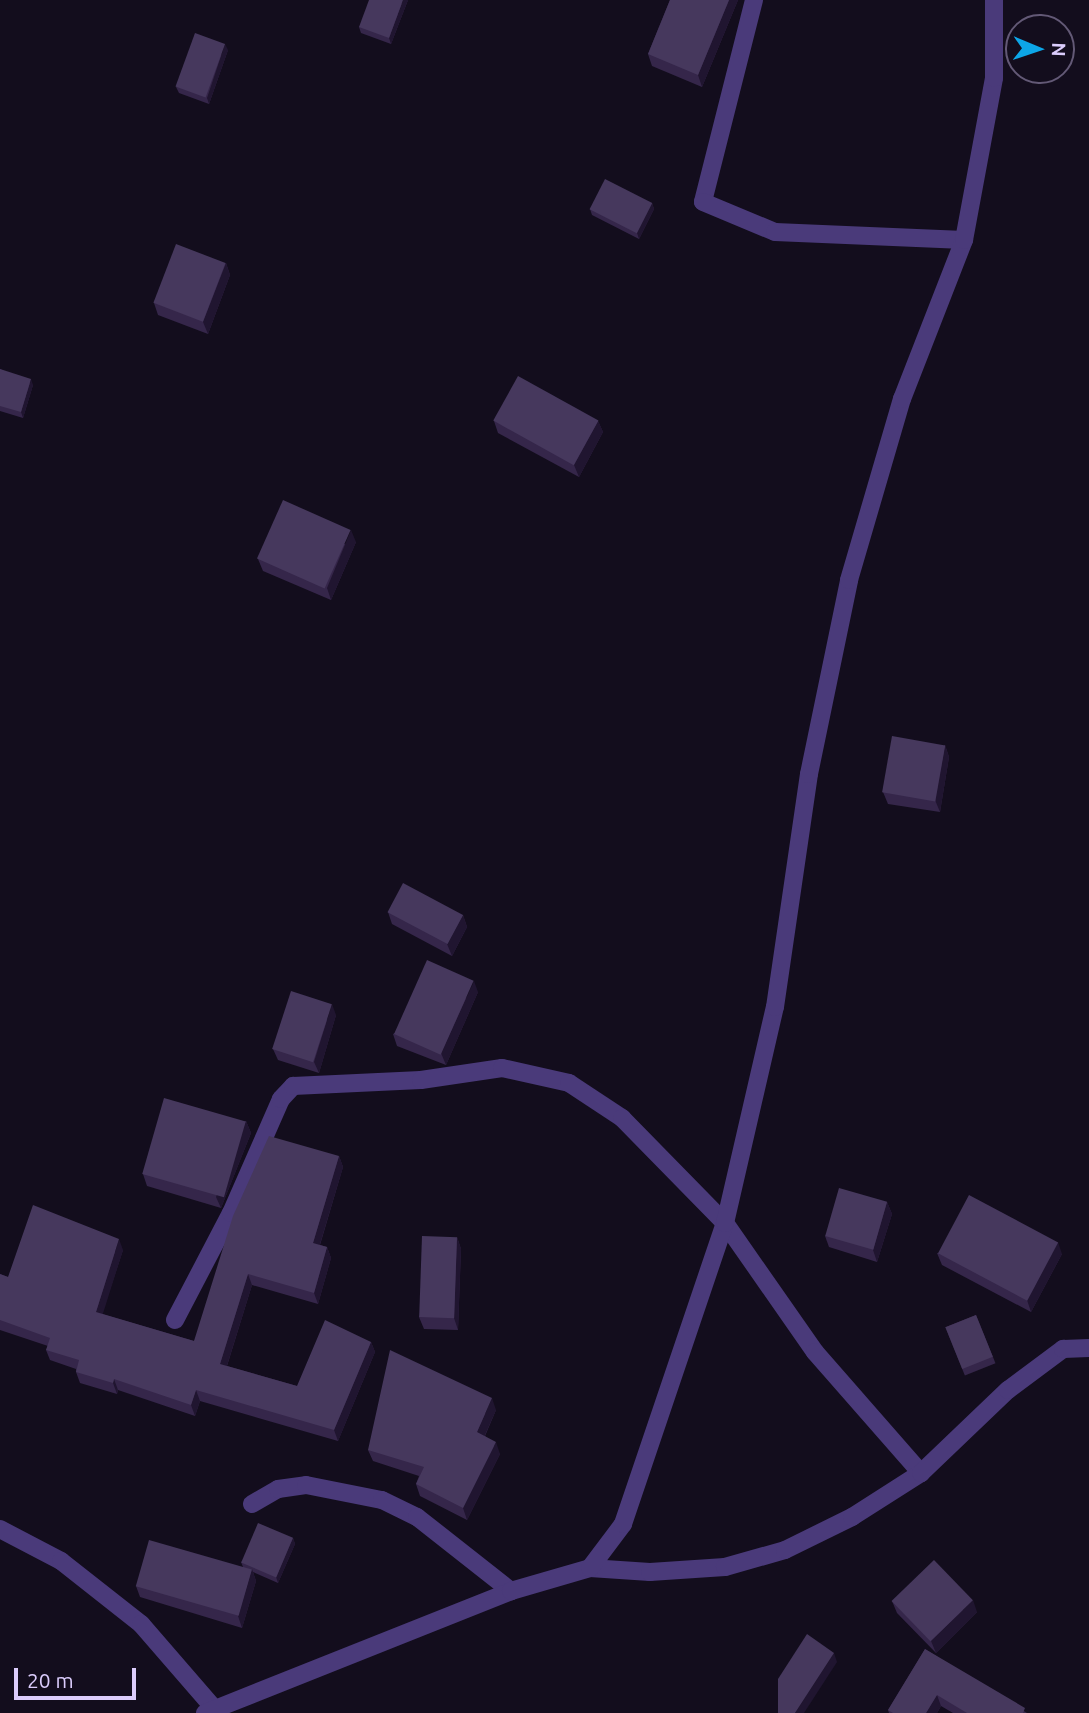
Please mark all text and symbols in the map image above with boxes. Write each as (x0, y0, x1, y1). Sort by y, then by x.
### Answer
north arrow (1005, 14, 1075, 84)
text: N (1048, 42, 1070, 57)
scale bar (18, 1654, 140, 1698)
text: 20 m (27, 1668, 74, 1692)

